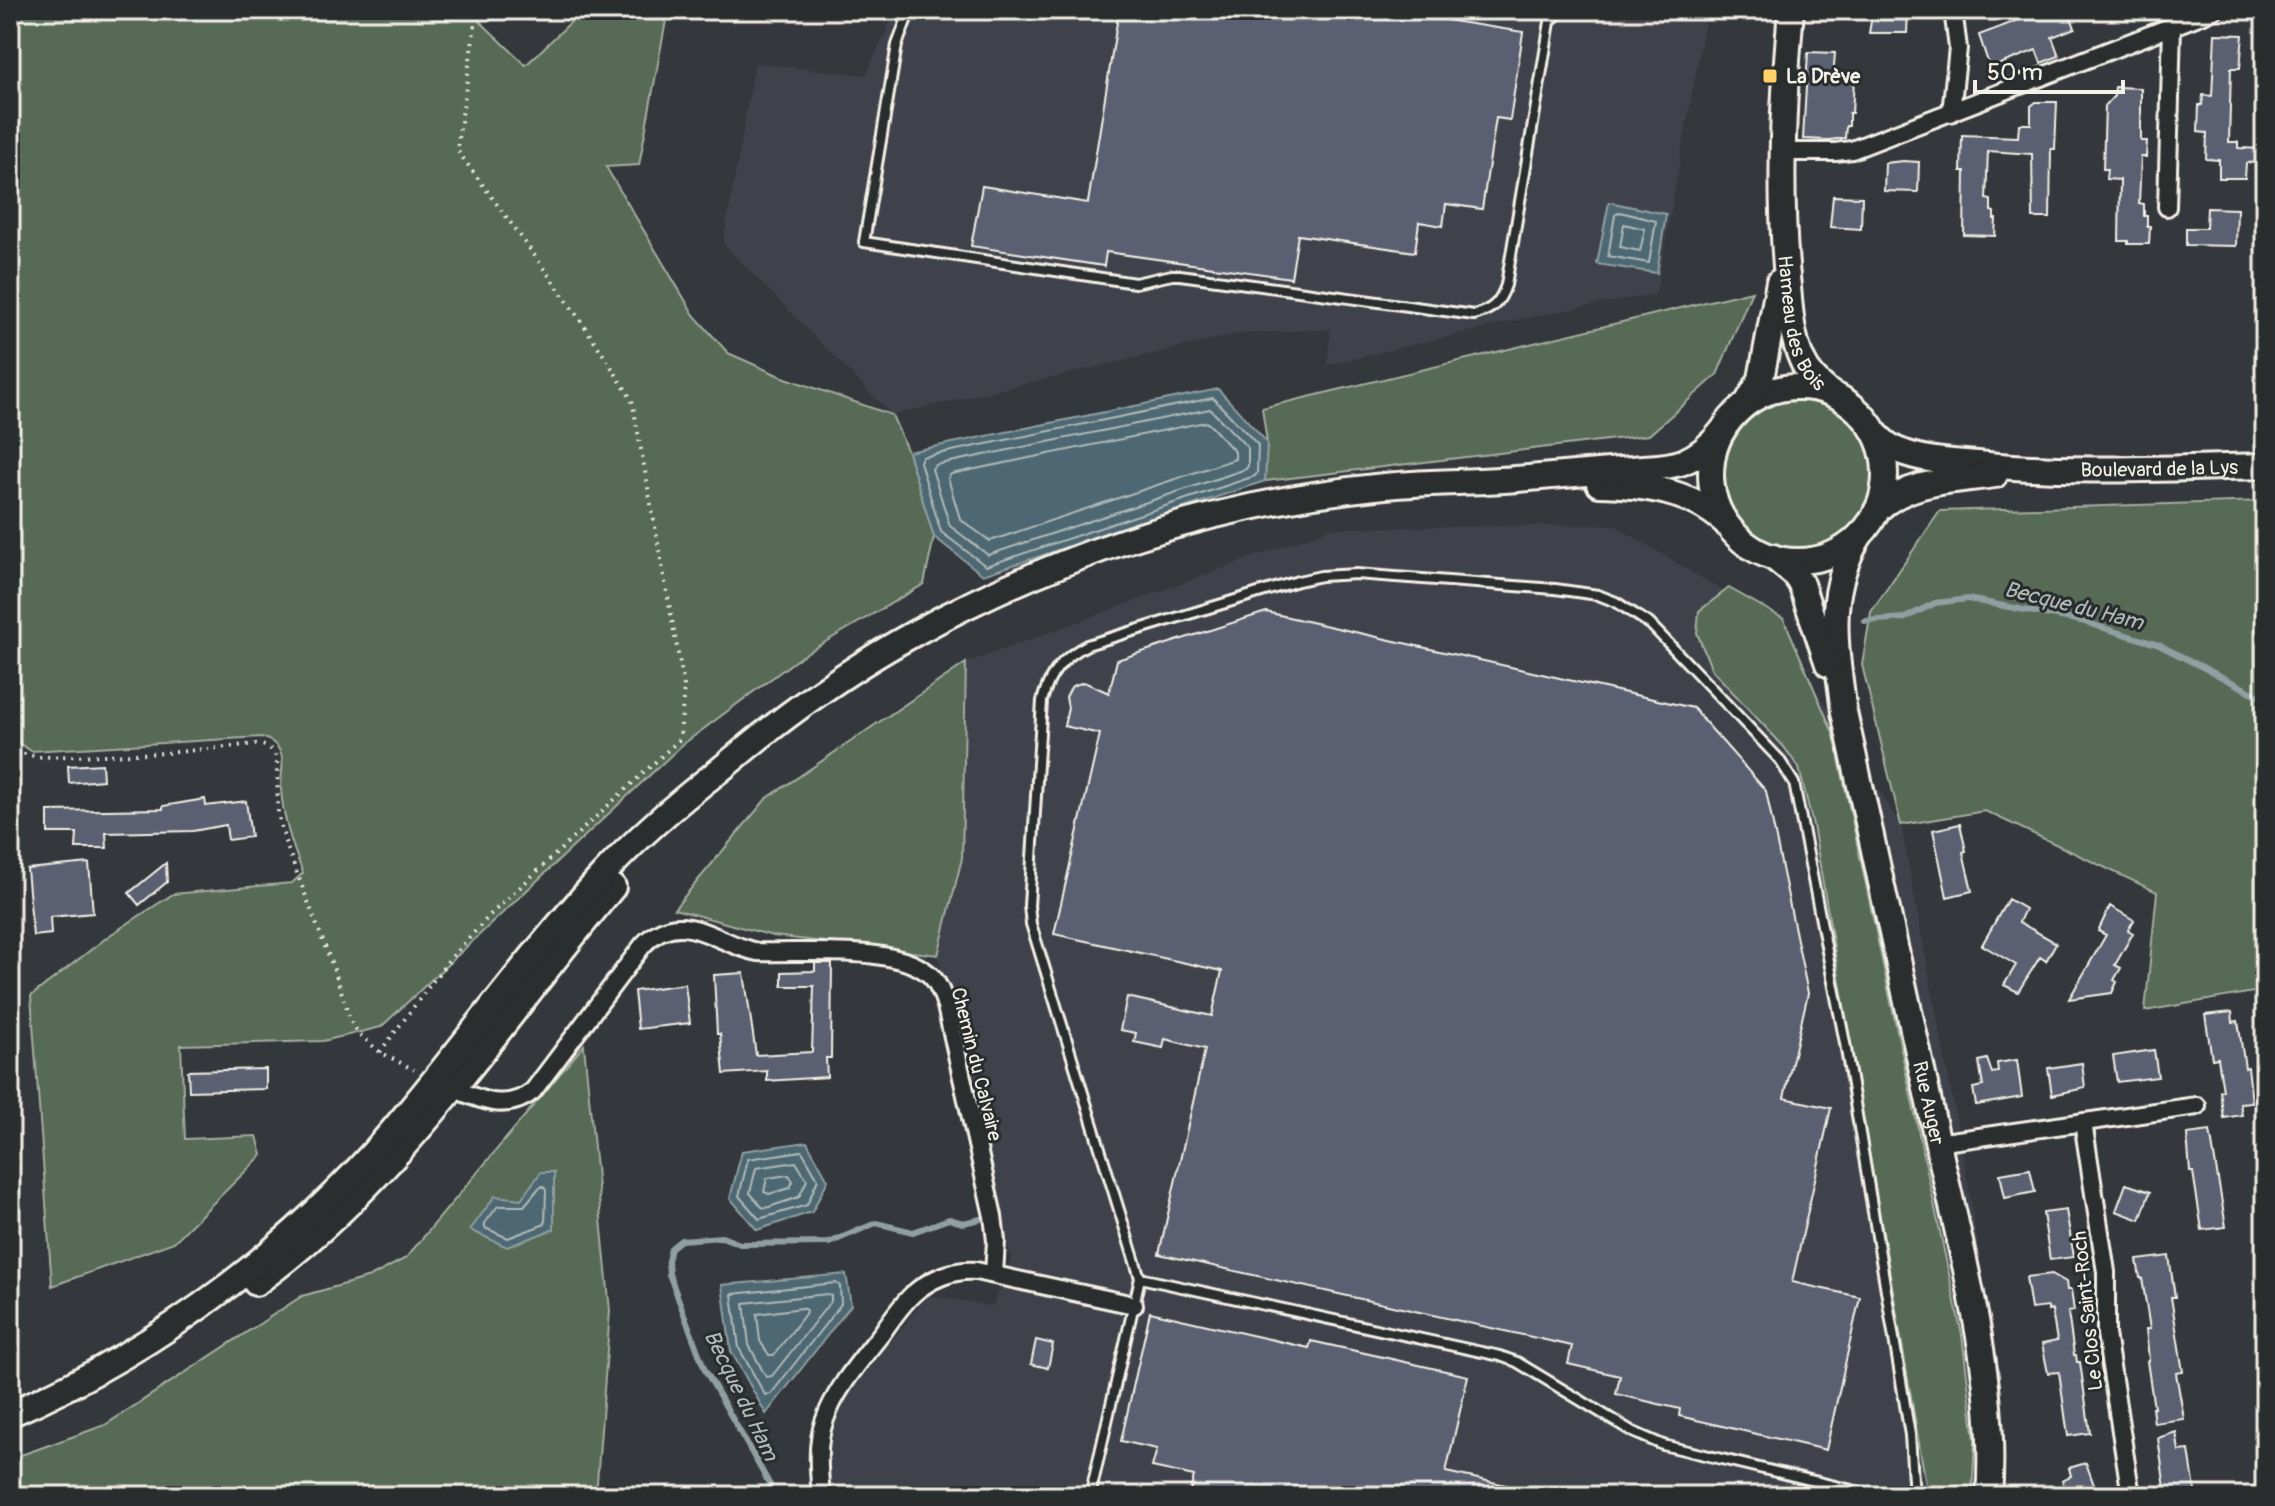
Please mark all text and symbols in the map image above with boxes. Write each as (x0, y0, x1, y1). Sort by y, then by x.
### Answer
scale bar (1975, 44, 2123, 94)
text: 50 m (1987, 58, 2043, 87)
place label: La Drève (1786, 64, 1861, 89)
marker: La Drève (1761, 67, 1779, 85)
street label: Hameau des Bois (1772, 254, 1831, 396)
street label: Boulevard de la Lys (2080, 455, 2238, 483)
water label: Becque du Ham (2002, 575, 2147, 637)
street label: Chemin du Calvaire (945, 985, 1008, 1144)
street label: Rue Auger (1907, 1059, 1950, 1147)
street label: Le Clos Saint-Roch (2067, 1230, 2108, 1392)
water label: Becque du Ham (697, 1326, 785, 1467)

